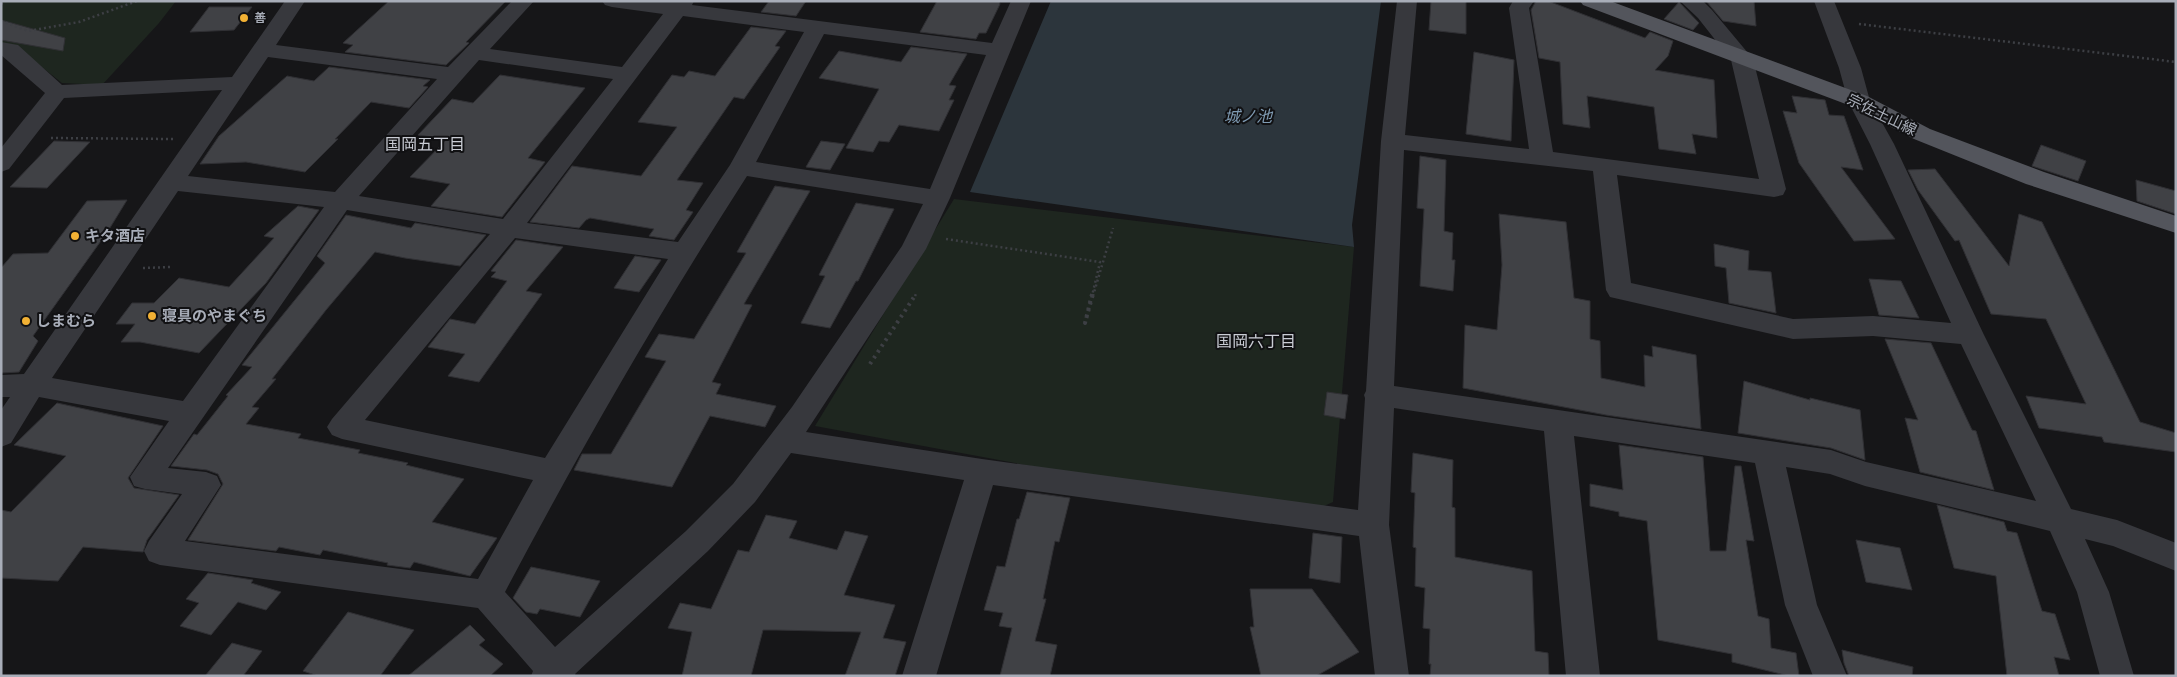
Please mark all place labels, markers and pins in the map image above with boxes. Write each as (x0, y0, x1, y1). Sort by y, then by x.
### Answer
place label: 善 (254, 11, 266, 25)
marker: 善 (238, 12, 250, 24)
place label: キタ酒店 (85, 227, 145, 245)
marker: キタ酒店 (69, 230, 81, 242)
place label: 寝具のやまぐち (162, 307, 267, 325)
marker: 寝具のやまぐち (146, 310, 158, 322)
place label: しまむら (36, 312, 96, 330)
marker: しまむら (20, 315, 32, 327)

